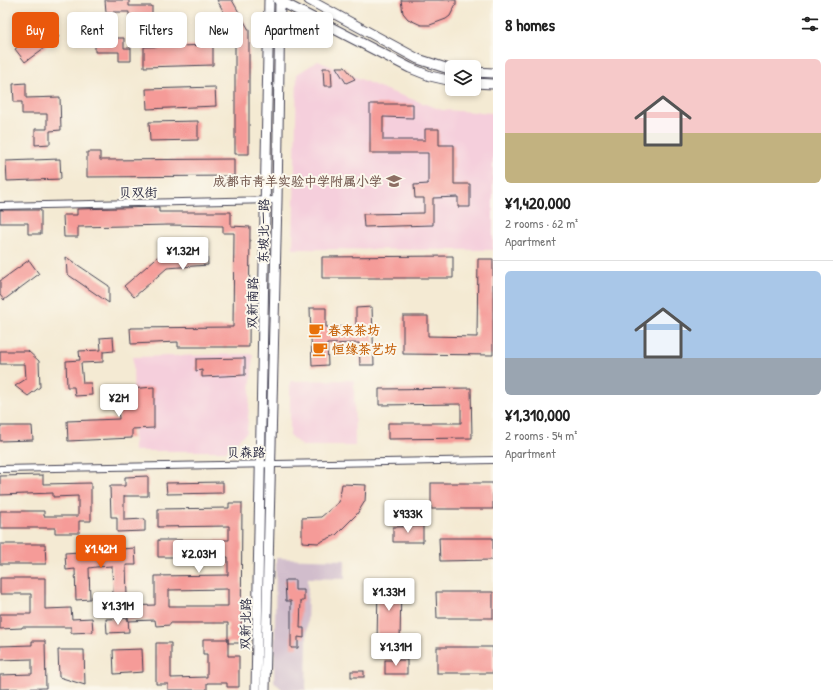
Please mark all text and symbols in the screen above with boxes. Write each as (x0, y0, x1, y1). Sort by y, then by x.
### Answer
chip: Buy (12, 12, 59, 48)
chip: Rent (67, 12, 118, 48)
chip: Filters (126, 12, 187, 48)
chip: New (195, 12, 243, 48)
chip: Apartment (251, 12, 333, 48)
text: 8 homes (505, 13, 555, 36)
icon: filters (799, 13, 821, 35)
map controls (445, 60, 481, 96)
button: layers (445, 60, 481, 96)
icon: home (627, 85, 699, 157)
place label: 成都市青羊实验中学附属小学 (213, 172, 382, 190)
school or university icon: 成都市青羊实验中学附属小学 (385, 172, 403, 190)
street label: 贝双街 (118, 183, 158, 201)
text: ¥1,420,000 (505, 191, 571, 214)
street label: 东坡北一路 (253, 198, 273, 264)
text: 2 rooms · 62 m² (505, 214, 578, 232)
text: Apartment (505, 232, 556, 250)
pin: ¥1.32M (150, 237, 216, 271)
text: ¥1.32M (166, 241, 200, 259)
street label: 双新南路 (243, 277, 261, 329)
icon: home (627, 297, 699, 369)
cafe icon: 春来茶坊 (307, 321, 325, 339)
place label: 春来茶坊 (328, 321, 380, 339)
cafe icon: 恒缘茶艺坊 (311, 340, 329, 358)
place label: 恒缘茶艺坊 (332, 340, 397, 358)
pin: ¥2M (100, 384, 138, 418)
text: ¥2M (109, 388, 129, 406)
text: ¥1,310,000 (505, 403, 570, 426)
text: 2 rooms · 54 m² (505, 426, 577, 444)
street label: 贝森路 (226, 443, 266, 461)
text: Apartment (505, 444, 556, 462)
pin: ¥933K (380, 500, 436, 534)
text: ¥933K (393, 504, 423, 522)
pin: ¥1.42M (68, 535, 134, 569)
text: ¥1.42M (85, 539, 117, 557)
pin: ¥2.03M (166, 540, 232, 574)
text: ¥2.03M (182, 544, 216, 562)
pin: ¥1.33M (356, 578, 422, 612)
text: ¥1.33M (373, 582, 405, 600)
pin: ¥1.31M (85, 592, 151, 626)
text: ¥1.31M (102, 596, 134, 614)
street label: 双新北路 (236, 598, 254, 650)
pin: ¥1.31M (363, 633, 429, 667)
text: ¥1.31M (380, 637, 412, 655)

